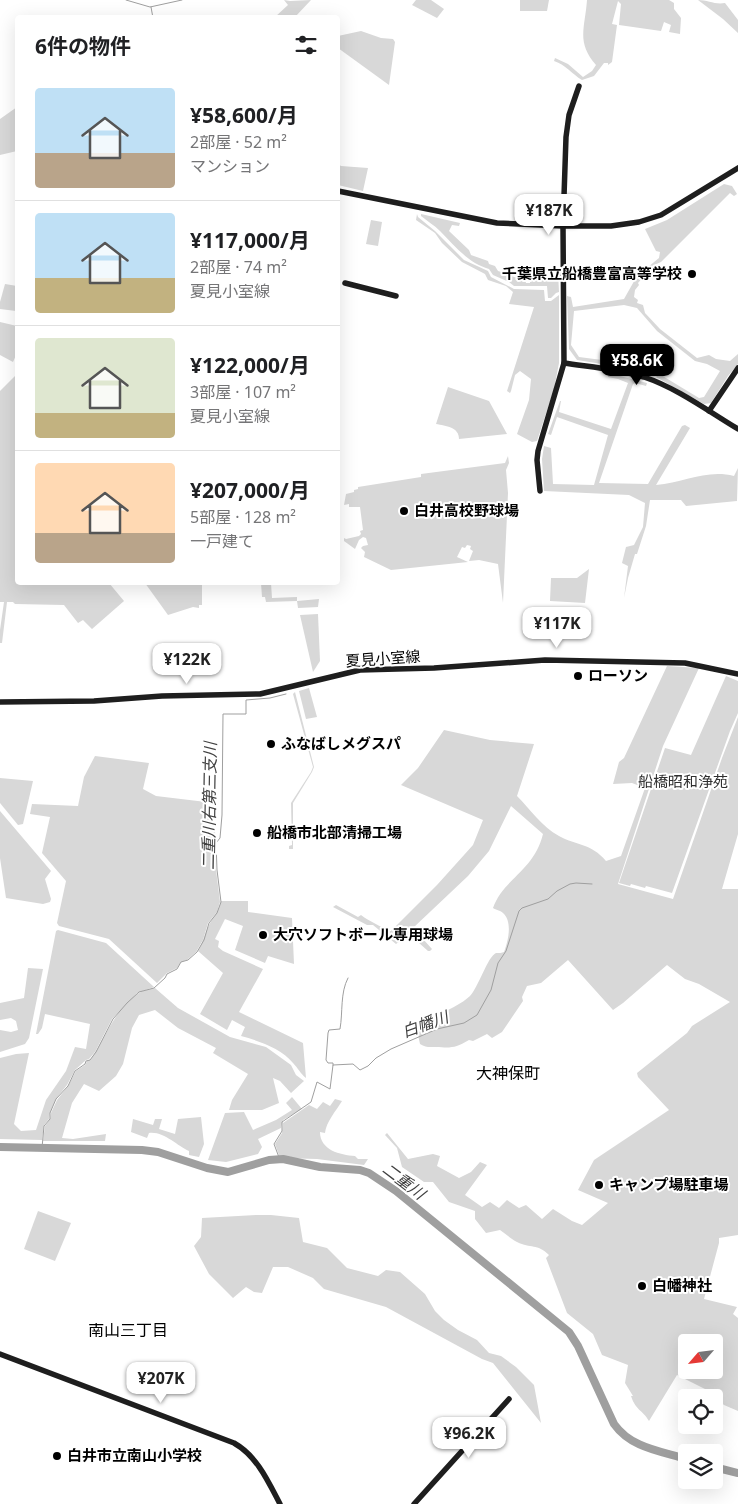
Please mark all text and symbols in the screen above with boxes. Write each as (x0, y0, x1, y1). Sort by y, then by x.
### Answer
icon: filters (292, 31, 320, 59)
text: 6件の物件 (35, 32, 131, 60)
text: ¥58,600/月 (190, 101, 298, 129)
icon: home (75, 108, 135, 168)
text: 2部屋 · 52 m² (190, 131, 287, 153)
text: マンション (190, 155, 270, 177)
pin: ¥187K (514, 194, 584, 236)
text: ¥187K (525, 199, 573, 221)
text: ¥117,000/月 (190, 226, 310, 254)
icon: home (75, 233, 135, 293)
text: 2部屋 · 74 m² (190, 256, 287, 278)
place label: 千葉県立船橋豊富高等学校 (502, 263, 682, 283)
marker: 千葉県立船橋豊富高等学校 (686, 268, 698, 280)
text: 夏見小室線 (190, 280, 270, 302)
pin: ¥58.6K (596, 344, 678, 386)
text: ¥58.6K (611, 349, 663, 371)
text: ¥122,000/月 (190, 351, 310, 379)
icon: home (75, 358, 135, 418)
text: 3部屋 · 107 m² (190, 381, 296, 403)
text: 夏見小室線 (190, 405, 270, 427)
text: ¥207,000/月 (190, 476, 310, 504)
icon: home (75, 483, 135, 543)
place label: 白井高校野球場 (414, 500, 519, 520)
marker: 白井高校野球場 (398, 505, 410, 517)
text: 5部屋 · 128 m² (190, 506, 296, 528)
text: 一戸建て (190, 530, 254, 552)
pin: ¥117K (522, 606, 592, 649)
text: ¥117K (533, 612, 581, 634)
pin: ¥122K (152, 642, 222, 685)
street label: 夏見小室線 (345, 645, 421, 671)
text: ¥122K (163, 648, 211, 670)
place label: ローソン (588, 665, 648, 685)
marker: ローソン (572, 670, 584, 682)
place label: ふなばしメグスパ (281, 733, 401, 753)
marker: ふなばしメグスパ (265, 738, 277, 750)
water label: 二重川右第三支川 (197, 740, 221, 870)
park label: 船橋昭和浄苑 (638, 771, 728, 791)
place label: 船橋市北部清掃工場 (267, 822, 402, 842)
marker: 船橋市北部清掃工場 (251, 827, 263, 839)
place label: 大穴ソフトボール専用球場 (273, 924, 453, 944)
marker: 大穴ソフトボール専用球場 (257, 929, 269, 941)
water label: 白幡川 (399, 1005, 453, 1043)
district label: 大神保町 (476, 1062, 540, 1084)
water label: 二重川 (378, 1158, 431, 1205)
place label: キャンプ場駐車場 (609, 1174, 729, 1194)
marker: キャンプ場駐車場 (593, 1179, 605, 1191)
place label: 白幡神社 (652, 1275, 712, 1295)
marker: 白幡神社 (636, 1280, 648, 1292)
district label: 南山三丁目 (88, 1319, 168, 1341)
north arrow (678, 1334, 722, 1379)
map controls (678, 1334, 723, 1489)
pin: ¥207K (126, 1362, 196, 1404)
text: ¥207K (137, 1367, 185, 1389)
button: locate (678, 1389, 723, 1434)
pin: ¥96.2K (428, 1416, 510, 1459)
text: ¥96.2K (443, 1422, 495, 1444)
button: layers (678, 1444, 723, 1489)
place label: 白井市立南山小学校 (67, 1445, 202, 1465)
marker: 白井市立南山小学校 (51, 1450, 63, 1462)

